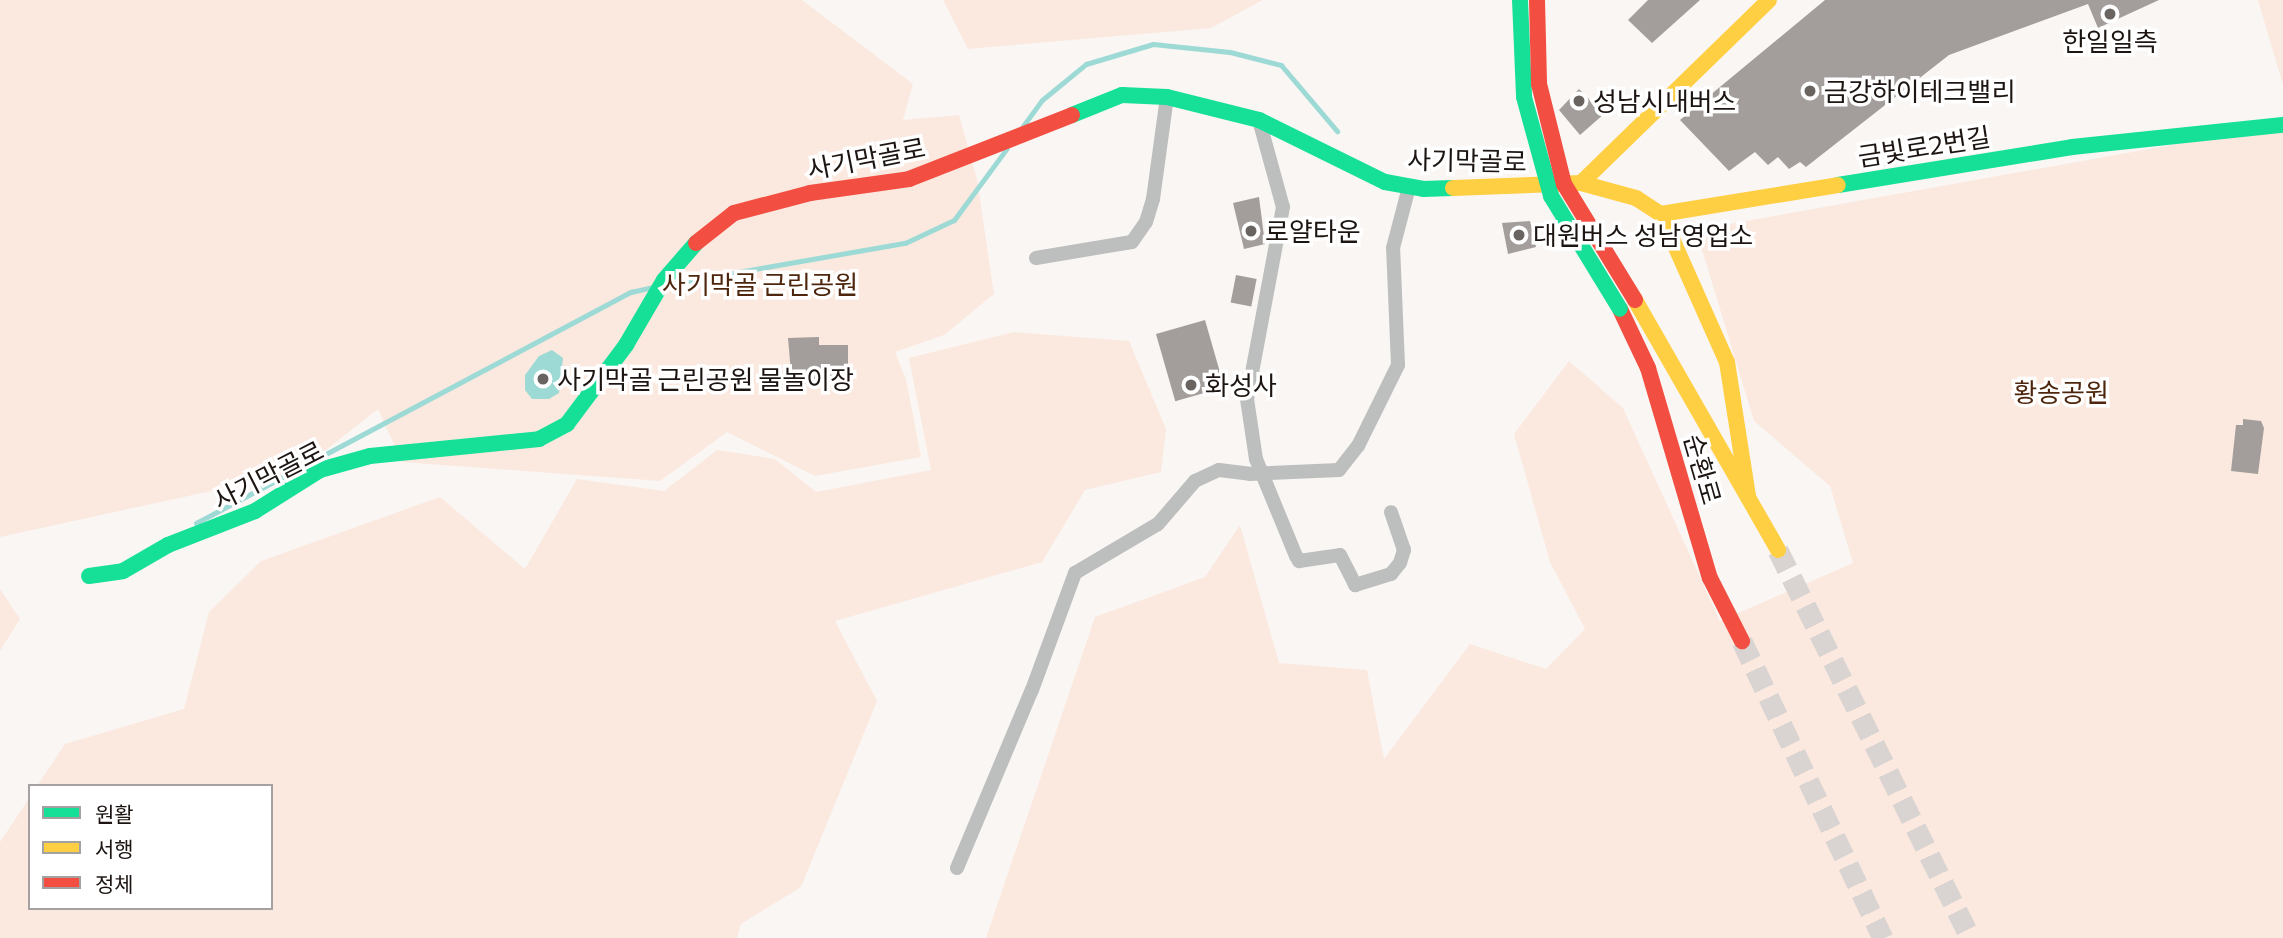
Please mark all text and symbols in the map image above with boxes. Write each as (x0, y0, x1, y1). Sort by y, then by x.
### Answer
marker: 한일일측 (2102, 6, 2118, 22)
place label: 한일일측 (2062, 25, 2158, 57)
place label: 금강하이테크밸리 (1824, 75, 2015, 107)
marker: 금강하이테크밸리 (1802, 83, 1818, 99)
place label: 성남시내버스 (1593, 85, 1737, 117)
marker: 성남시내버스 (1571, 93, 1587, 109)
street label: 금빛로2번길 (1855, 120, 1993, 172)
street label: 사기막골로 (804, 131, 928, 185)
street label: 사기막골로 (1407, 143, 1527, 177)
place label: 로얄타운 (1265, 215, 1361, 247)
place label: 대원버스 성남영업소 (1533, 219, 1753, 251)
marker: 로얄타운 (1243, 223, 1259, 239)
marker: 대원버스 성남영업소 (1511, 227, 1527, 243)
park label: 사기막골 근린공원 (662, 268, 858, 300)
place label: 사기막골 근린공원 물놀이장 (557, 363, 854, 395)
place label: 화성사 (1205, 369, 1277, 401)
marker: 사기막골 근린공원 물놀이장 (535, 371, 551, 387)
park label: 황송공원 (2013, 376, 2109, 408)
marker: 화성사 (1183, 377, 1199, 393)
street label: 순환로 (1678, 430, 1728, 508)
street label: 사기막골로 (208, 434, 328, 516)
legend (28, 784, 273, 910)
text: 원활 (95, 801, 134, 826)
text: 서행 (95, 836, 134, 861)
text: 정체 (95, 871, 134, 896)

